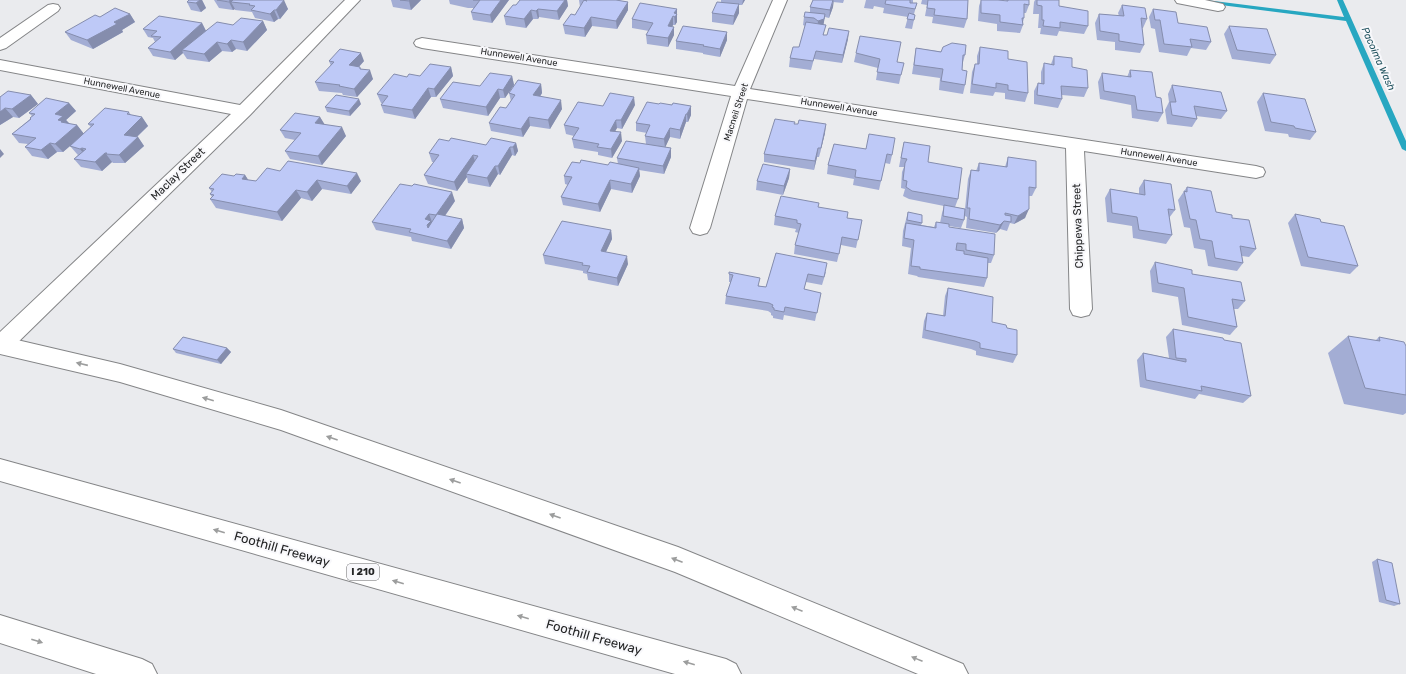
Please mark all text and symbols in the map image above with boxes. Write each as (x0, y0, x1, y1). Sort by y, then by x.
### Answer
water label: Pacoima Wash (1359, 25, 1397, 93)
street label: Hunnewell Avenue (480, 46, 558, 68)
street label: Hunnewell Avenue (83, 76, 161, 100)
street label: Macneil Street (722, 81, 750, 142)
street label: Hunnewell Avenue (800, 96, 878, 118)
street label: Maclay Street (148, 145, 208, 203)
street label: Hunnewell Avenue (1120, 146, 1198, 168)
street label: Chippewa Street (1070, 183, 1086, 269)
one-way arrow (76, 361, 88, 367)
one-way arrow (202, 396, 214, 402)
one-way arrow (326, 434, 338, 440)
one-way arrow (448, 477, 460, 483)
one-way arrow (548, 513, 560, 519)
one-way arrow (213, 528, 225, 534)
street label: Foothill Freeway (232, 528, 332, 570)
one-way arrow (671, 556, 683, 562)
road number: I 210 (347, 564, 379, 580)
one-way arrow (392, 579, 404, 585)
one-way arrow (791, 606, 803, 612)
one-way arrow (517, 614, 529, 620)
street label: Foothill Freeway (544, 616, 644, 658)
one-way arrow (32, 638, 44, 644)
one-way arrow (912, 656, 923, 662)
one-way arrow (682, 660, 695, 666)

